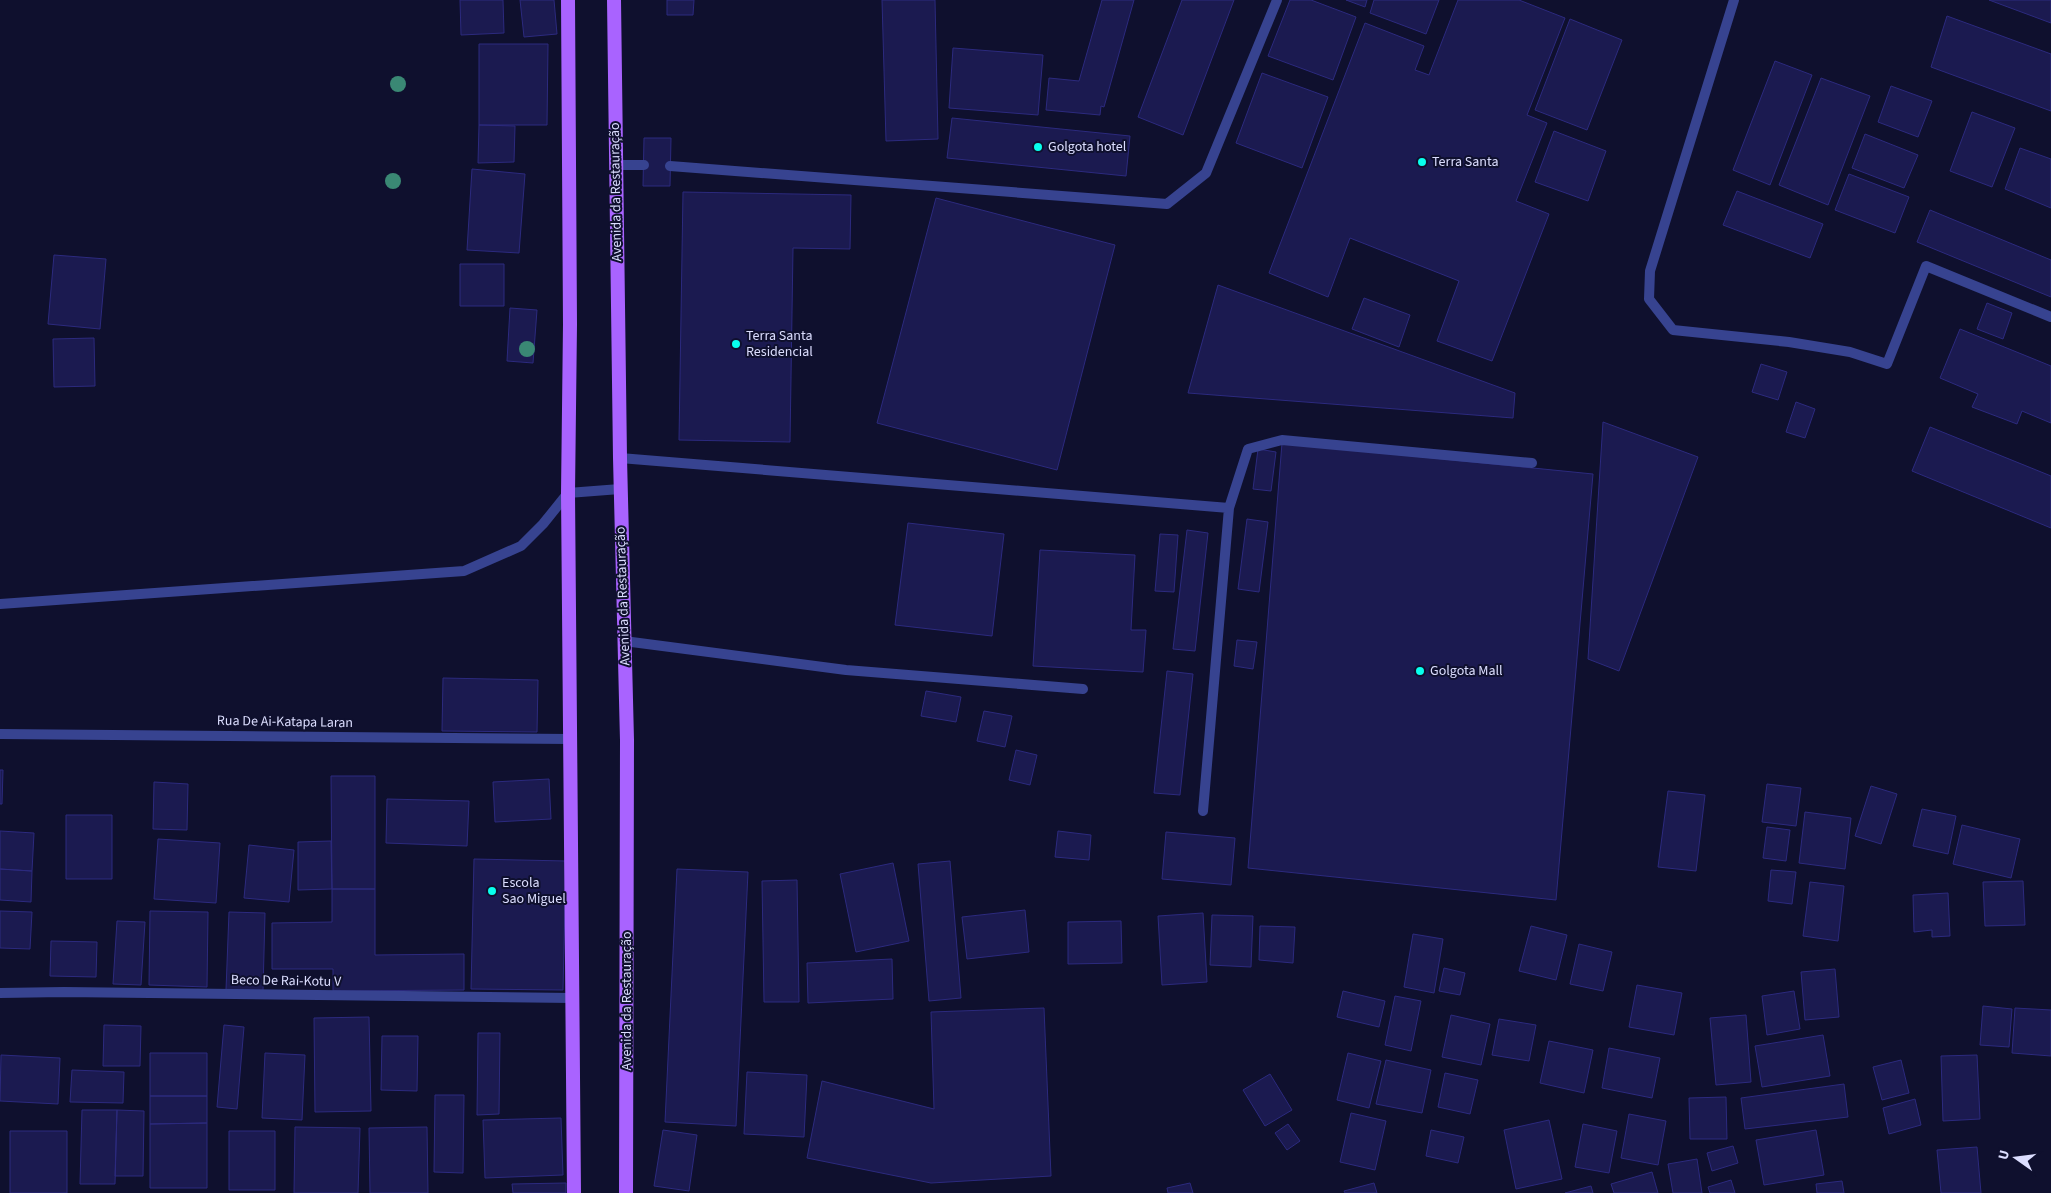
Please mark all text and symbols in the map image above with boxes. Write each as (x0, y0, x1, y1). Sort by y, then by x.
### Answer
street label: Avenida da Restauração (605, 122, 627, 262)
place label: Golgota hotel (1048, 137, 1127, 157)
marker: Golgota hotel (1032, 141, 1044, 153)
place label: Terra Santa (1432, 152, 1498, 172)
marker: Terra Santa (1416, 156, 1428, 168)
place label: Terra Santa Residencial (746, 326, 813, 362)
marker: Terra Santa Residencial (730, 338, 742, 350)
street label: Avenida da Restauração (611, 526, 635, 666)
place label: Golgota Mall (1430, 661, 1503, 681)
marker: Golgota Mall (1414, 665, 1426, 677)
street label: Rua De Ai-Katapa Laran (217, 711, 353, 733)
place label: Escola Sao Miguel (502, 873, 566, 909)
marker: Escola Sao Miguel (486, 885, 498, 897)
street label: Avenida da Restauração (617, 931, 637, 1071)
street label: Beco De Rai-Kotu V (231, 970, 342, 992)
north arrow (1991, 1133, 2041, 1183)
text: U (1994, 1148, 2015, 1162)

